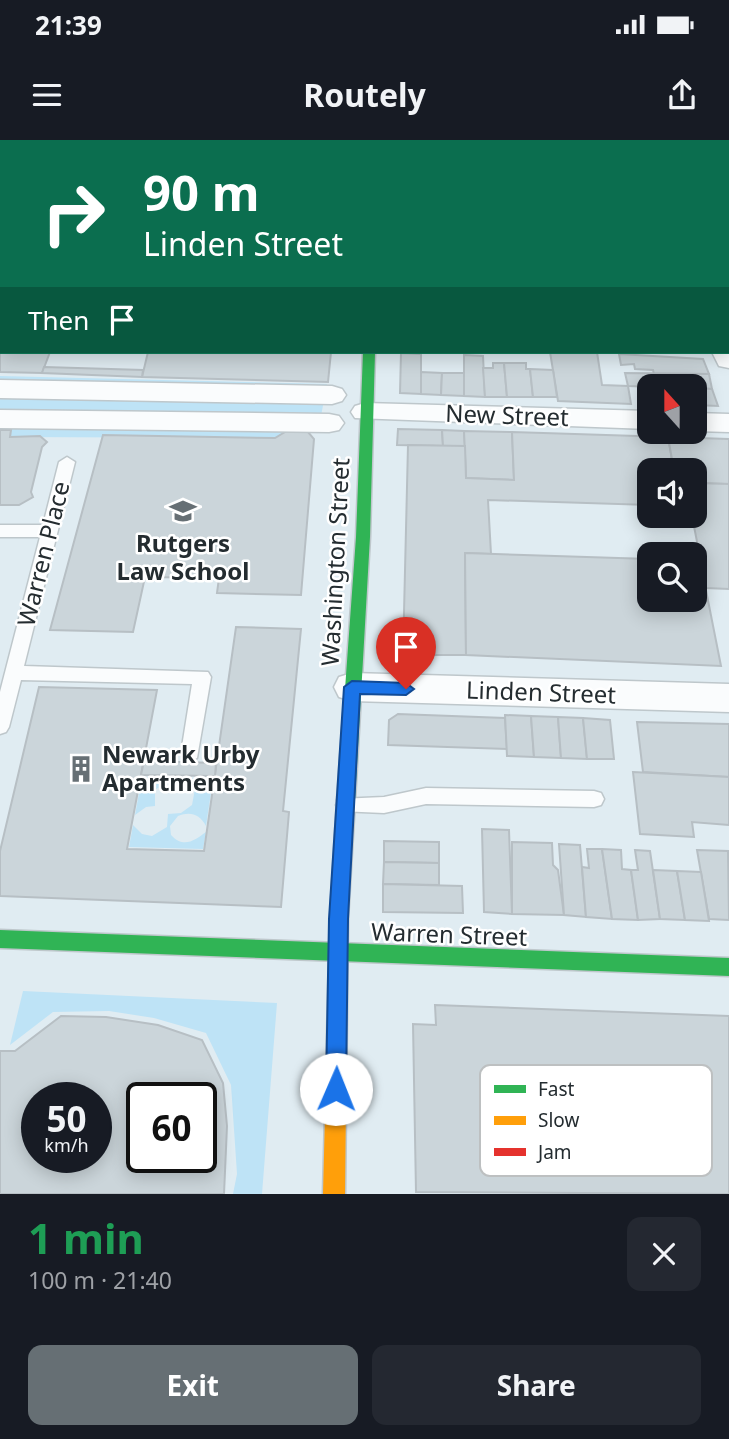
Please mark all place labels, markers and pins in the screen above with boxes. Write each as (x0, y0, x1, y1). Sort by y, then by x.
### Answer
school or university icon: Rutgers Law School (168, 496, 198, 526)
place label: Rutgers Law School (117, 526, 249, 587)
pin (376, 617, 436, 689)
place label: Newark Urby Apartments (102, 737, 260, 798)
building icon: Newark Urby Apartments (66, 754, 96, 784)

